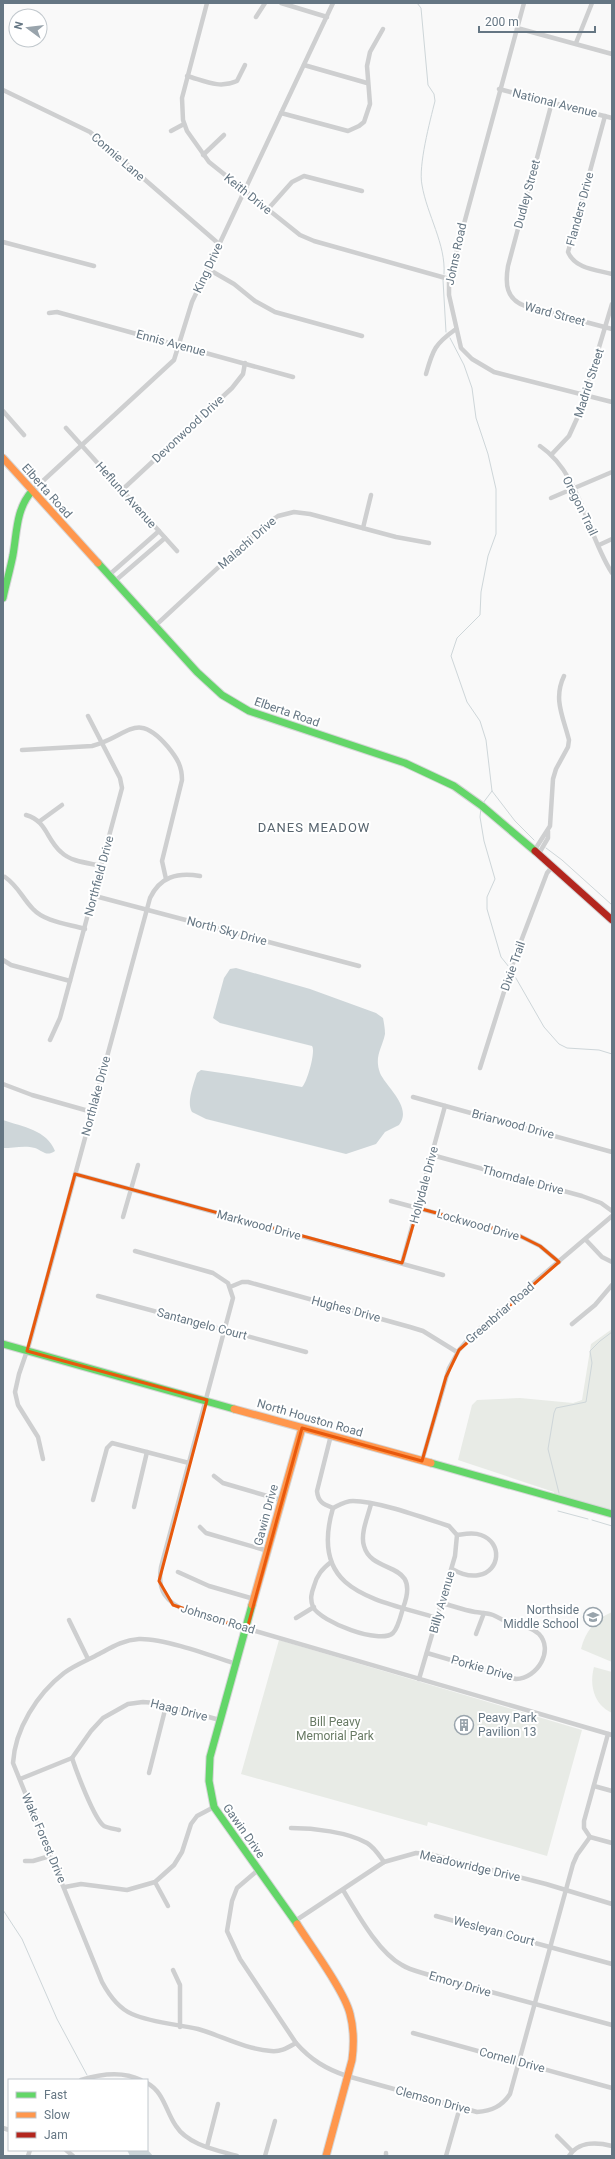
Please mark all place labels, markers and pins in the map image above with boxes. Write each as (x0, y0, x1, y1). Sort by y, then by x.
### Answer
place label: Northside Middle School (503, 1603, 579, 1631)
school or university icon: Northside Middle School (582, 1606, 604, 1628)
place label: Peavy Park Pavilion 13 (478, 1711, 538, 1739)
building icon: Peavy Park Pavilion 13 (453, 1714, 475, 1736)

